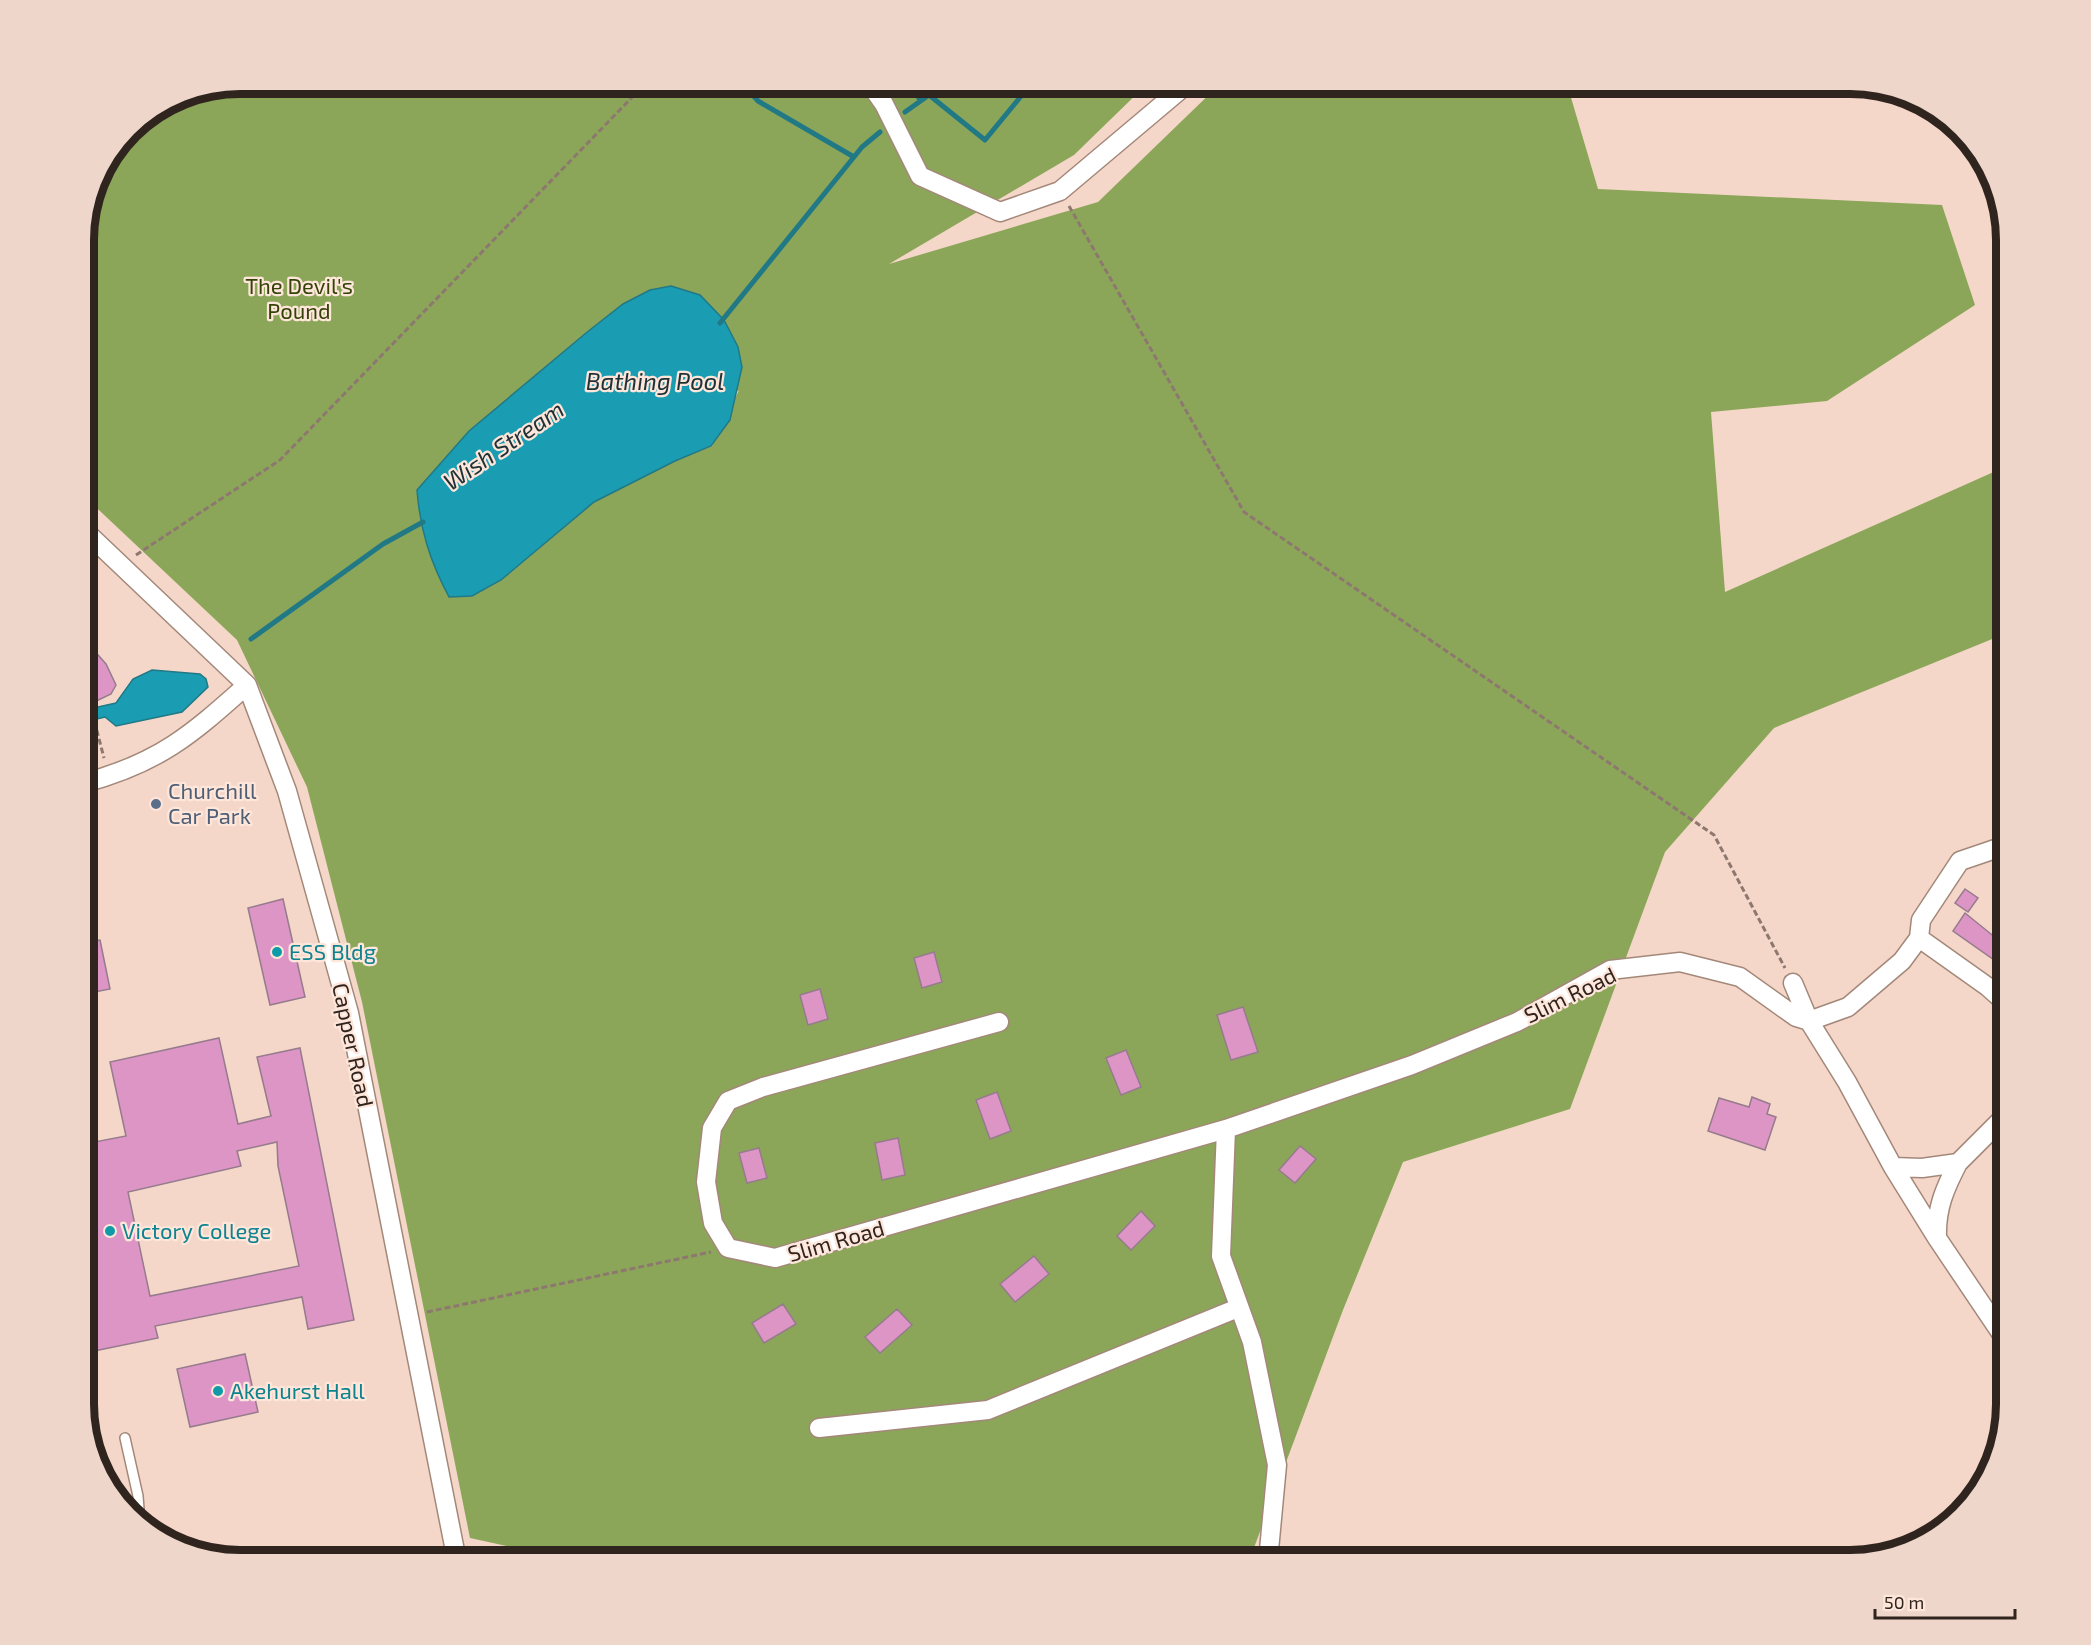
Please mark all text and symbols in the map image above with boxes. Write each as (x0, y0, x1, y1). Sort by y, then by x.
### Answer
park label: The Devil's Pound (245, 272, 353, 323)
water label: Bathing Pool (586, 366, 724, 395)
water label: Wish Stream (437, 394, 569, 496)
place label: Churchill Car Park (168, 777, 257, 828)
marker: Churchill Car Park (149, 797, 163, 811)
place label: ESS Bldg (289, 938, 376, 964)
marker: ESS Bldg (270, 945, 284, 959)
street label: Slim Road (1519, 961, 1620, 1028)
street label: Capper Road (328, 981, 380, 1109)
street label: Slim Road (784, 1214, 887, 1266)
place label: Victory College (122, 1217, 271, 1243)
marker: Victory College (103, 1224, 117, 1238)
place label: Akehurst Hall (230, 1377, 365, 1403)
marker: Akehurst Hall (211, 1384, 225, 1398)
scale bar (1875, 1582, 2014, 1620)
text: 50 m (1884, 1591, 1924, 1613)

